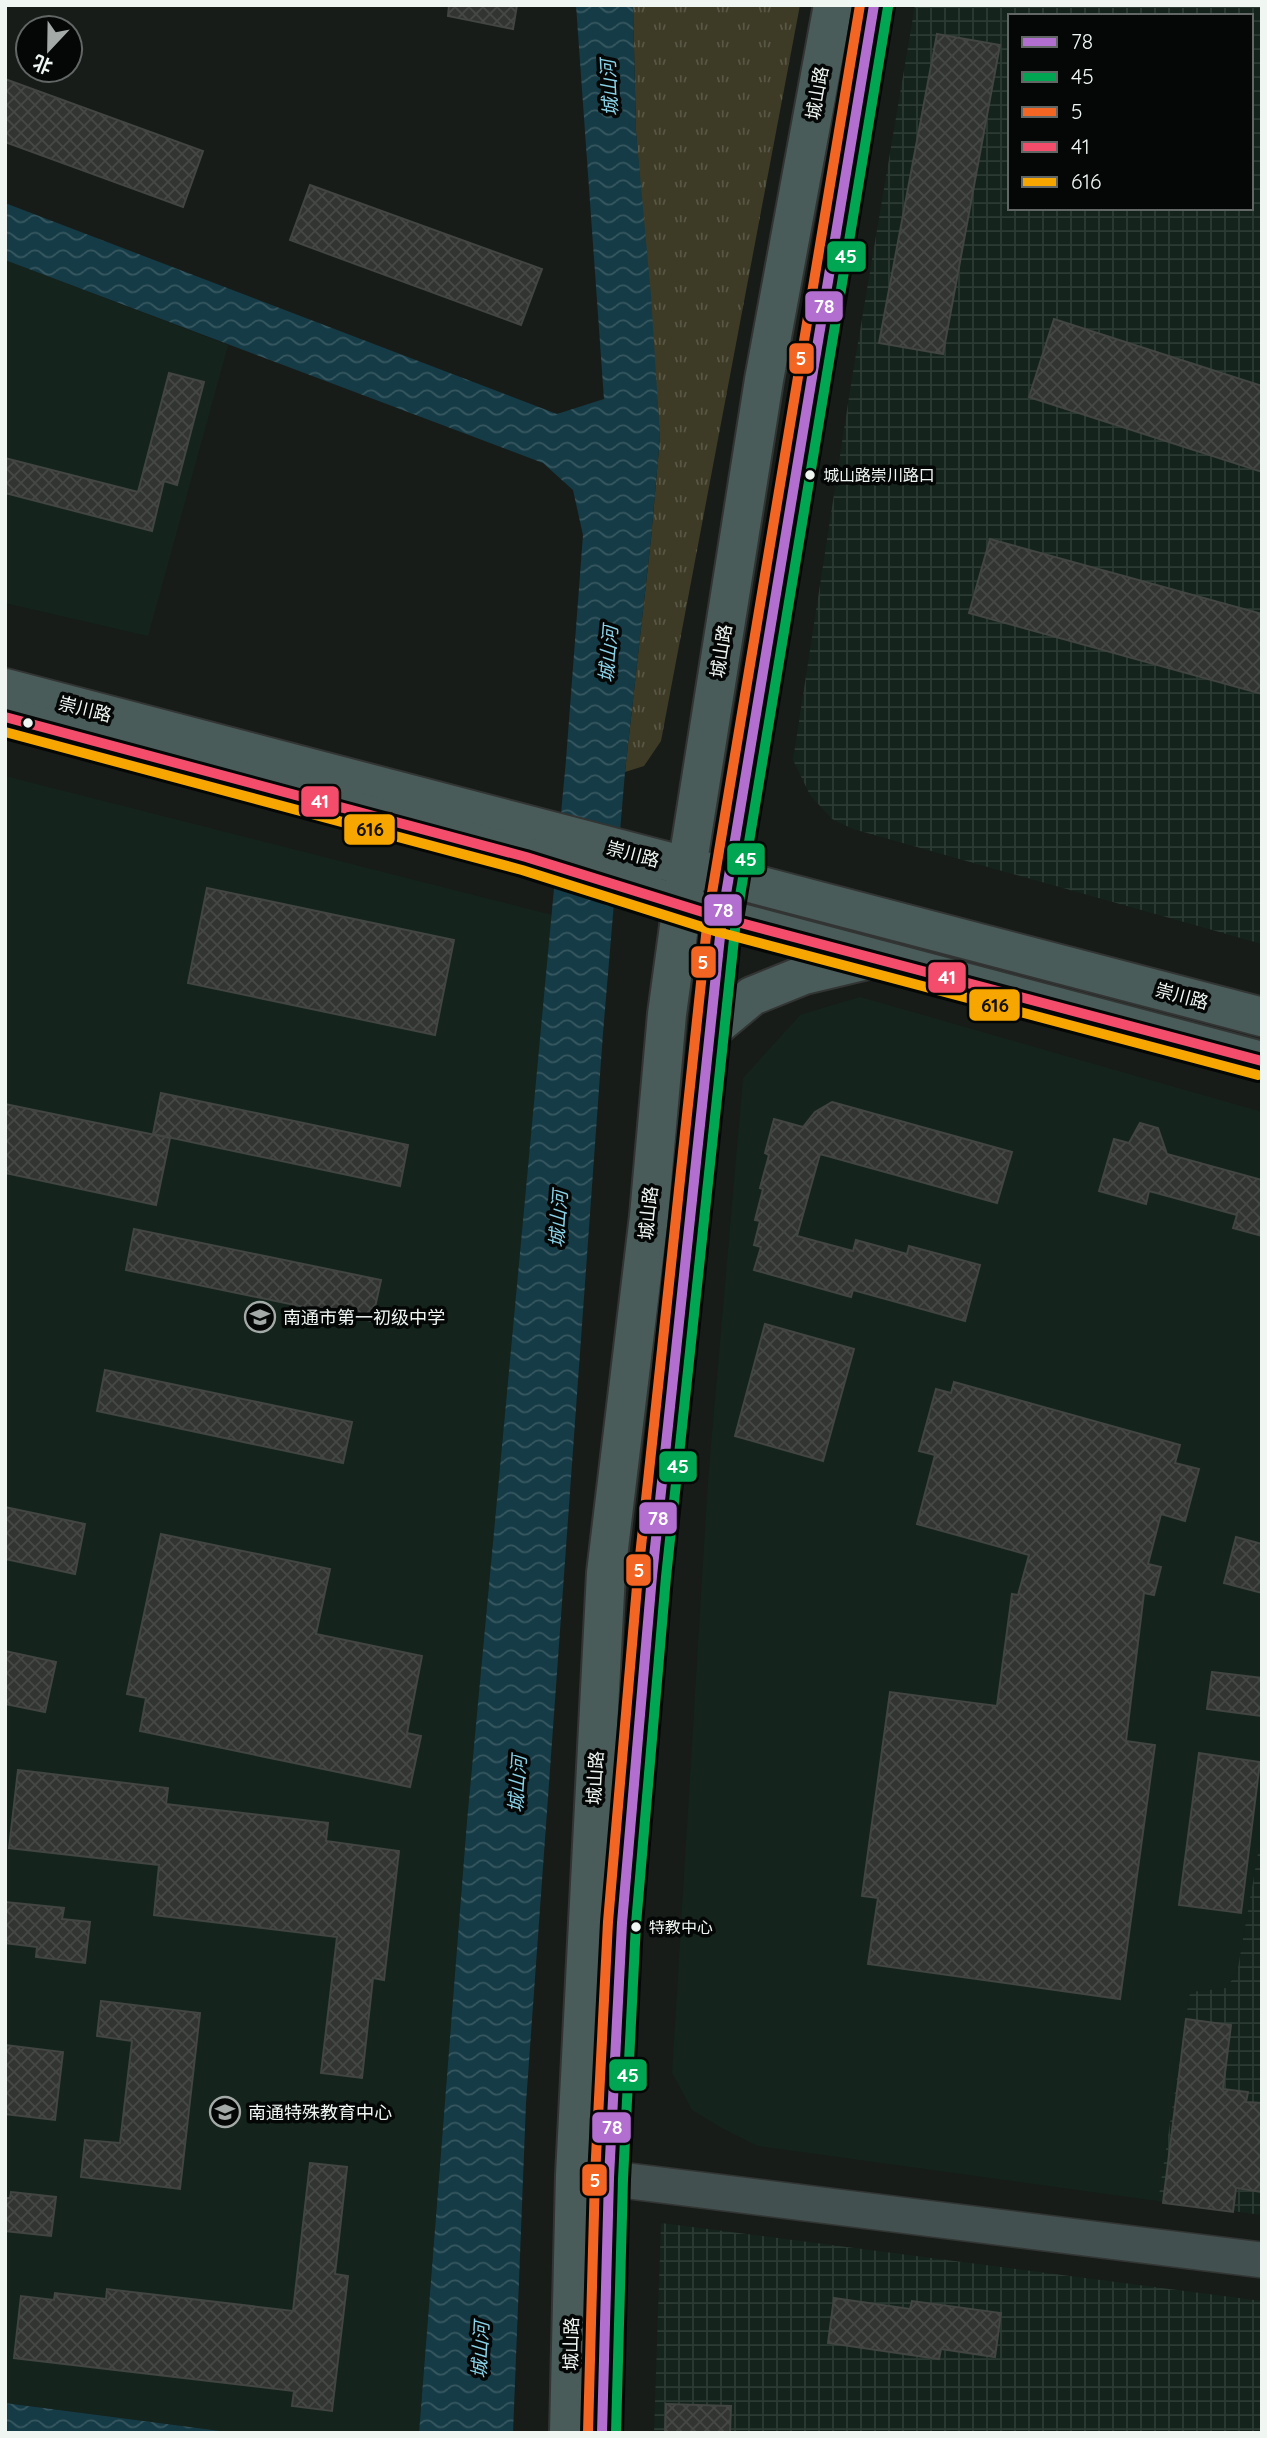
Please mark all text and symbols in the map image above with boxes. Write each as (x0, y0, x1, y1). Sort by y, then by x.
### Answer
north arrow (14, 14, 84, 84)
legend (1008, 14, 1253, 210)
text: 78 (1071, 28, 1093, 54)
text: 北 (29, 50, 56, 79)
water label: 城山河 (595, 55, 622, 117)
text: 45 (1071, 63, 1094, 89)
street label: 城山路 (801, 64, 833, 122)
text: 5 (1071, 98, 1082, 124)
text: 41 (1071, 133, 1090, 159)
text: 616 (1071, 168, 1101, 194)
line badge: 45 (826, 240, 867, 273)
text: 45 (835, 244, 857, 268)
line badge: 78 (804, 290, 844, 323)
text: 78 (814, 294, 834, 318)
line badge: 5 (788, 342, 815, 375)
text: 5 (796, 346, 806, 370)
place label: 城山路崇川路口 (823, 465, 935, 485)
marker: 城山路崇川路口 (803, 468, 817, 482)
water label: 城山河 (594, 621, 623, 683)
street label: 城山路 (705, 623, 737, 679)
street label: 崇川路 (56, 691, 114, 727)
unlabelled marker (21, 716, 35, 730)
line badge: 41 (300, 785, 340, 818)
text: 41 (311, 789, 329, 813)
line badge: 616 (343, 813, 396, 846)
text: 616 (356, 817, 384, 841)
street label: 崇川路 (604, 836, 662, 872)
line badge: 45 (726, 842, 766, 876)
text: 45 (735, 847, 757, 871)
line badge: 78 (703, 893, 743, 927)
text: 78 (713, 898, 733, 922)
line badge: 5 (690, 945, 717, 979)
text: 5 (698, 950, 708, 974)
line badge: 41 (927, 961, 967, 994)
text: 41 (938, 965, 956, 989)
street label: 崇川路 (1153, 978, 1211, 1014)
line badge: 616 (968, 988, 1021, 1022)
text: 616 (981, 993, 1009, 1017)
street label: 城山路 (634, 1185, 662, 1241)
water label: 城山河 (544, 1186, 572, 1248)
school or university icon: 南通市第一初级中学 (243, 1300, 277, 1334)
place label: 南通市第一初级中学 (283, 1306, 445, 1329)
line badge: 45 (658, 1450, 698, 1483)
text: 45 (667, 1454, 689, 1478)
line badge: 78 (638, 1501, 678, 1535)
text: 78 (648, 1506, 668, 1530)
line badge: 5 (625, 1553, 652, 1587)
text: 5 (634, 1558, 644, 1582)
street label: 城山路 (582, 1750, 608, 1806)
water label: 城山河 (503, 1751, 531, 1813)
place label: 特教中心 (649, 1917, 713, 1937)
marker: 特教中心 (629, 1920, 643, 1934)
line badge: 45 (608, 2058, 648, 2092)
text: 45 (617, 2063, 639, 2087)
school or university icon: 南通特殊教育中心 (208, 2095, 242, 2129)
place label: 南通特殊教育中心 (248, 2101, 392, 2124)
line badge: 78 (591, 2111, 632, 2144)
text: 78 (602, 2115, 622, 2139)
line badge: 5 (581, 2163, 608, 2197)
text: 5 (590, 2168, 600, 2192)
water label: 城山河 (467, 2317, 494, 2379)
street label: 城山路 (559, 2317, 583, 2371)

